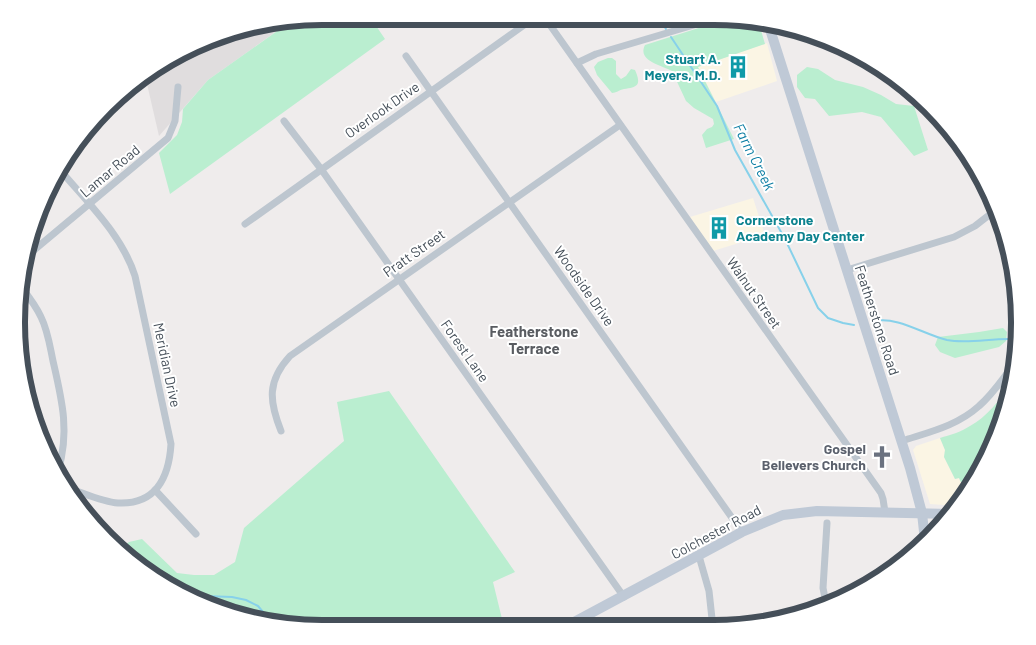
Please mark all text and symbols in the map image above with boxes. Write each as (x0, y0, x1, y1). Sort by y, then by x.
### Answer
place label: Stuart A. Meyers, M.D. (645, 50, 721, 83)
building icon: Stuart A. Meyers, M.D. (725, 54, 751, 80)
street label: Overlook Drive (341, 78, 422, 142)
water label: Farm Creek (730, 120, 780, 194)
street label: Lamar Road (76, 141, 143, 200)
place label: Cornerstone Academy Day Center (736, 211, 865, 244)
building icon: Cornerstone Academy Day Center (706, 215, 732, 241)
street label: Pratt Street (379, 225, 448, 280)
street label: Woodside Drive (551, 242, 618, 329)
street label: Walnut Street (724, 254, 785, 332)
street label: Featherstone Road (852, 263, 903, 377)
street label: Forest Lane (438, 316, 493, 385)
street label: Meridian Drive (150, 321, 185, 409)
district label: Featherstone Terrace (490, 322, 578, 357)
place label: Gospel Believers Church (762, 440, 866, 473)
church icon: Gospel Believers Church (869, 444, 895, 470)
street label: Colchester Road (668, 501, 764, 562)

